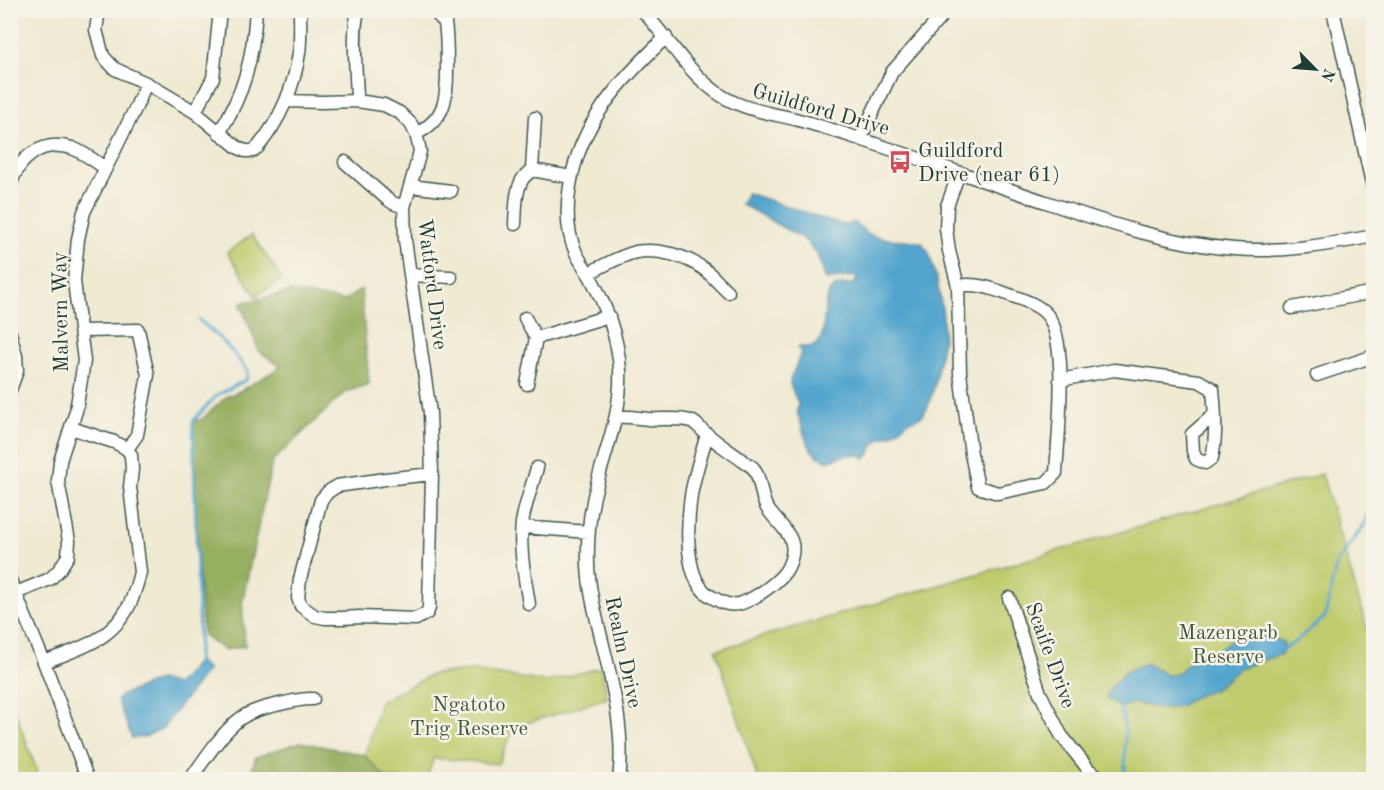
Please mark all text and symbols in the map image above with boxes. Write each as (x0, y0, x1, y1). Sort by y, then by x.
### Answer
north arrow (1285, 39, 1345, 99)
text: N (1317, 66, 1337, 84)
street label: Guildford Drive (749, 81, 892, 140)
place label: Guildford Drive (near 61) (918, 141, 1060, 186)
bus stop icon: Guildford Drive (near 61) (887, 149, 913, 175)
street label: Watford Drive (413, 218, 450, 351)
street label: Malvern Way (50, 251, 73, 373)
street label: Realm Drive (600, 594, 645, 710)
street label: Scaife Drive (1021, 600, 1078, 711)
park label: Mazengarb Reserve (1178, 623, 1278, 668)
park label: Ngatoto Trig Reserve (410, 695, 528, 740)

